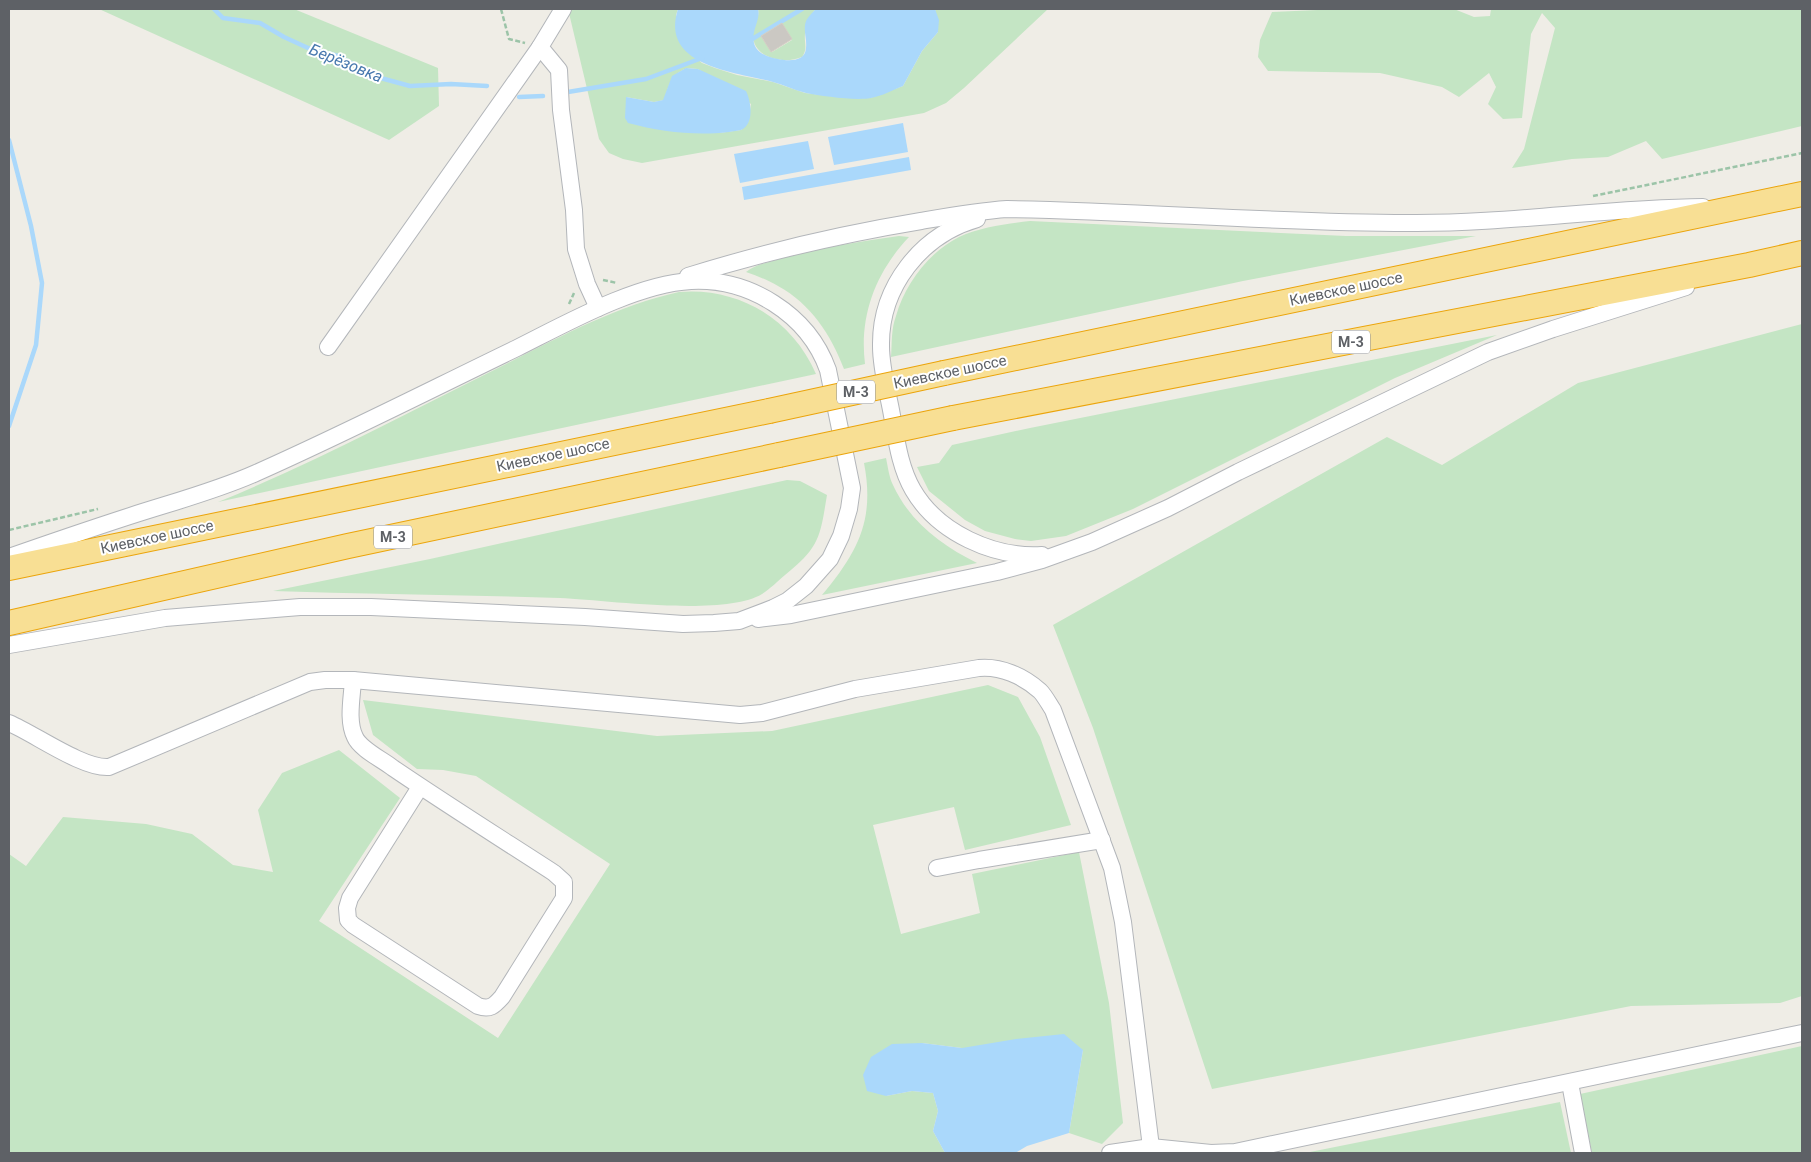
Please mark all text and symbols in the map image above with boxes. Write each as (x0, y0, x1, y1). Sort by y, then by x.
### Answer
water label: Берёзовка (307, 40, 385, 86)
street label: Киевское шоссе (1288, 268, 1404, 310)
road number: М-3 (1332, 331, 1370, 354)
street label: Киевское шоссе (892, 351, 1008, 393)
road number: М-3 (837, 381, 875, 404)
street label: Киевское шоссе (495, 434, 611, 476)
street label: Киевское шоссе (99, 516, 215, 558)
road number: М-3 (374, 526, 412, 548)

